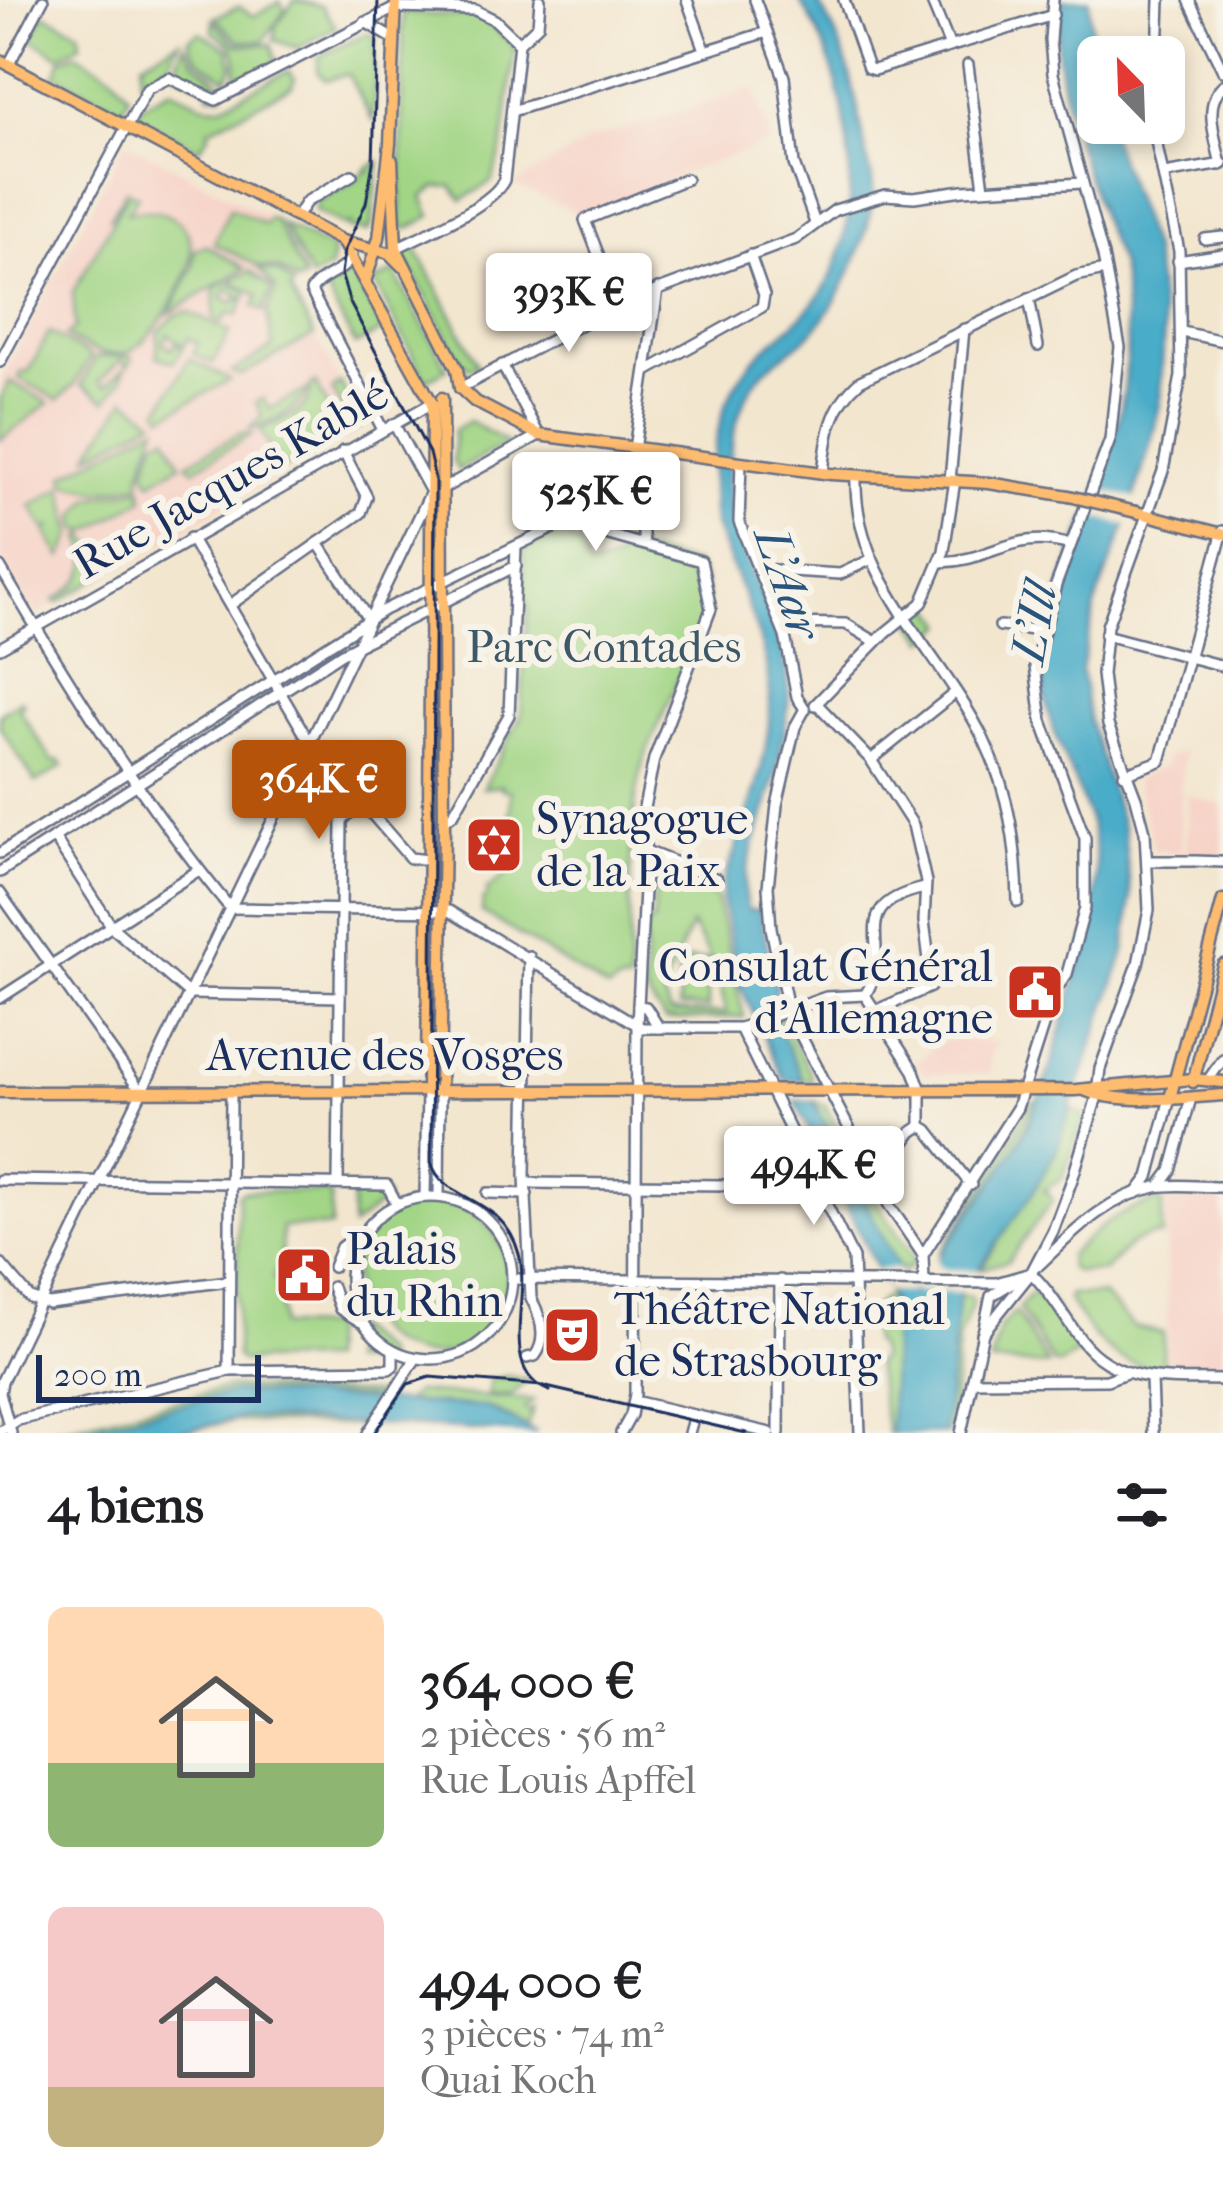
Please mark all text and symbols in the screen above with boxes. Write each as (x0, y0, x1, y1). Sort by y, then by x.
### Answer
north arrow (1077, 36, 1185, 144)
map controls (1077, 36, 1185, 144)
pin: 393K € (471, 253, 667, 355)
text: 393K € (513, 269, 625, 315)
street label: Rue Jacques Kablé (64, 367, 398, 591)
pin: 525K € (498, 452, 694, 554)
text: 525K € (539, 468, 653, 514)
water label: L'Aar (742, 517, 834, 650)
water label: L'Ill (999, 573, 1069, 670)
park label: Parc Contades (467, 621, 741, 674)
pin: 364K € (221, 740, 417, 842)
text: 364K € (259, 756, 379, 802)
place label: Synagogue de la Paix (536, 793, 748, 898)
synagogue icon: Synagogue de la Paix (463, 814, 525, 876)
place label: Consulat Général d'Allemagne (658, 940, 993, 1045)
public building icon: Consulat Général d'Allemagne (1004, 961, 1066, 1023)
street label: Avenue des Vosges (205, 1029, 563, 1082)
pin: 494K € (716, 1126, 912, 1228)
text: 494K € (751, 1142, 877, 1188)
place label: Palais du Rhin (346, 1223, 503, 1328)
public building icon: Palais du Rhin (273, 1244, 335, 1306)
place label: Théâtre National de Strasbourg (614, 1283, 945, 1388)
theatre icon: Théâtre National de Strasbourg (541, 1304, 603, 1366)
scale bar (36, 1349, 261, 1402)
text: 200 m (54, 1356, 142, 1395)
icon: filters (1109, 1472, 1175, 1538)
text: 4 biens (48, 1475, 204, 1535)
text: 364 000 € (420, 1651, 635, 1711)
icon: home (144, 1655, 288, 1799)
text: 2 pièces · 56 m² (420, 1711, 665, 1757)
text: Rue Louis Apffel (420, 1757, 696, 1803)
text: 494 000 € (420, 1951, 643, 2011)
icon: home (144, 1955, 288, 2099)
text: 3 pièces · 74 m² (420, 2011, 664, 2057)
text: Quai Koch (420, 2057, 596, 2103)

